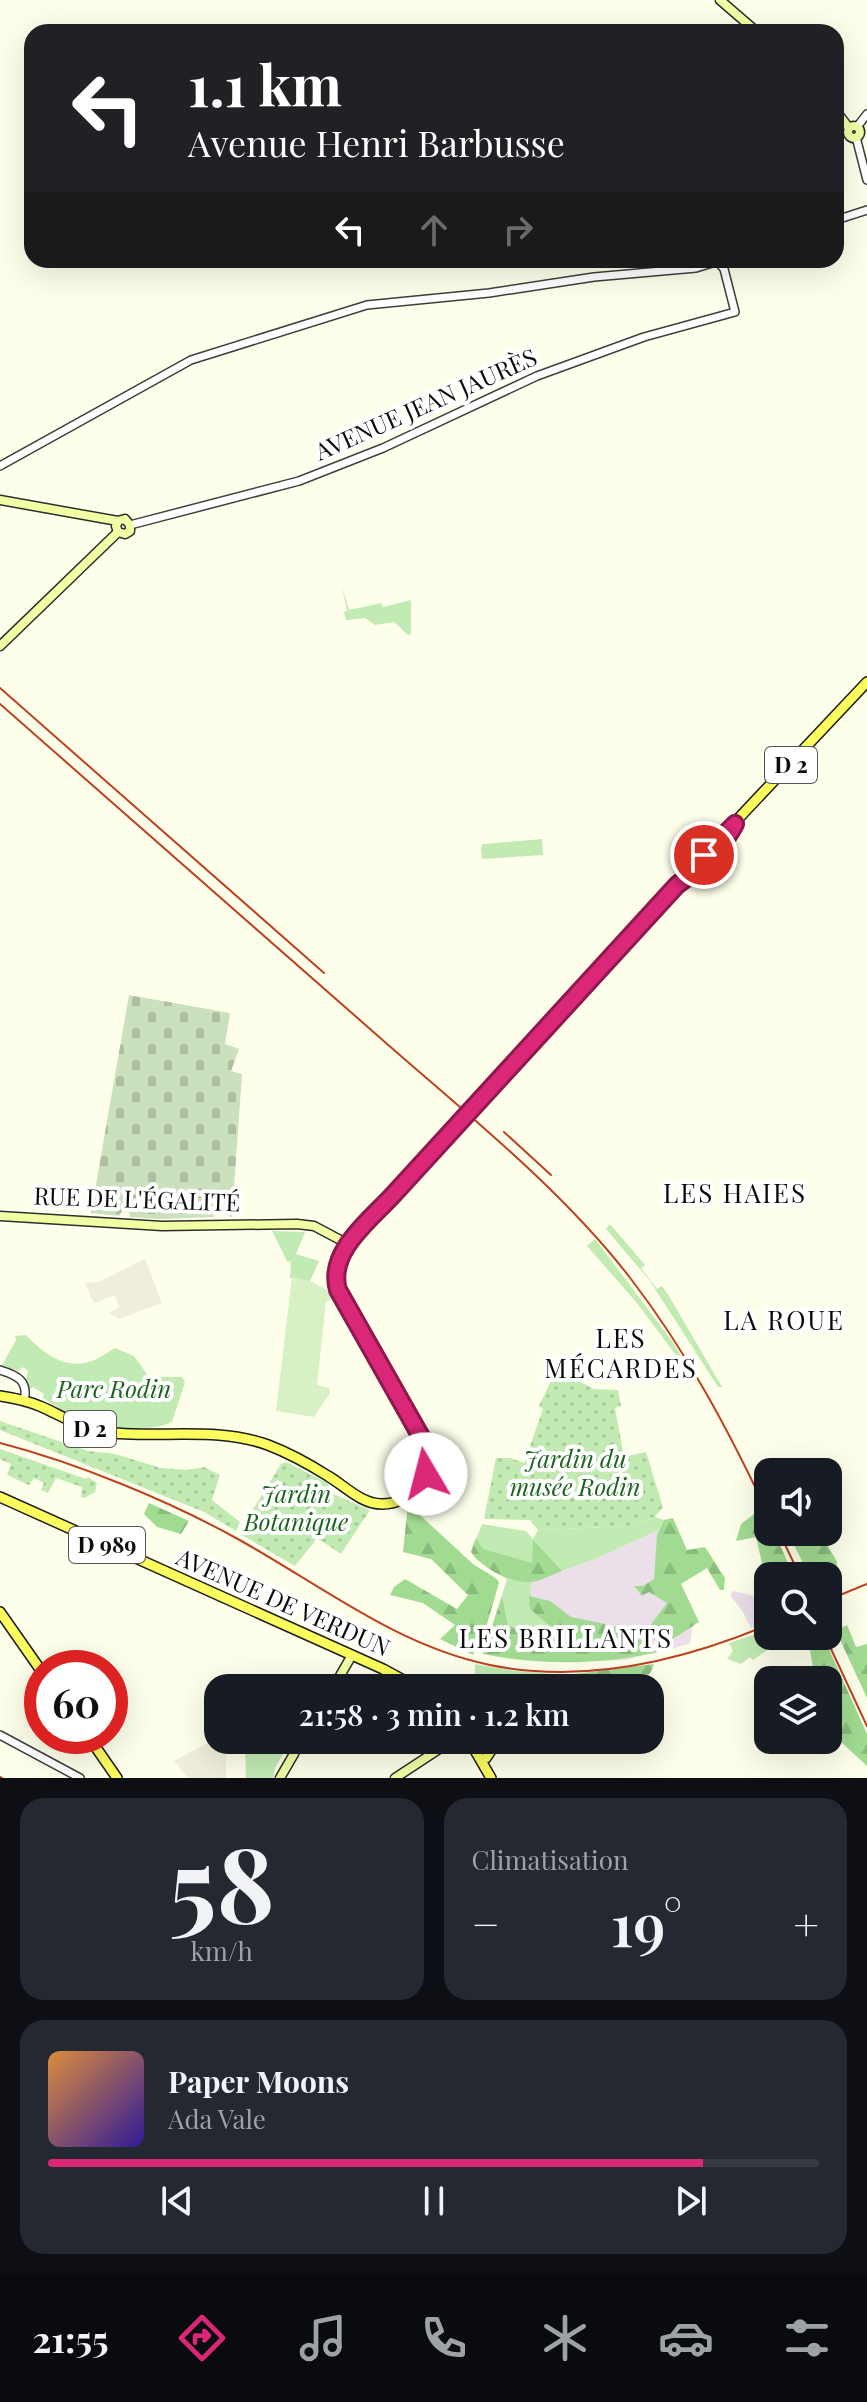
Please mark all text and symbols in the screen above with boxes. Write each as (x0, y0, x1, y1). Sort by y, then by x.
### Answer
text: 1.1 km (188, 46, 342, 121)
icon: left (56, 56, 160, 160)
text: Avenue Henri Barbusse (188, 118, 565, 166)
icon: left (328, 208, 372, 252)
icon: ahead (412, 208, 456, 252)
icon: right (496, 208, 540, 252)
street label: AVENUE JEAN JAURÈS (308, 340, 541, 467)
road number: D 2 (765, 747, 817, 783)
pin (670, 821, 738, 889)
icon: arrive (682, 833, 726, 877)
district label: LES HAIES (663, 1175, 807, 1210)
street label: RUE DE L'ÉGALITÉ (33, 1178, 241, 1218)
district label: LA ROUE (723, 1302, 845, 1337)
district label: LES MÉCARDES (544, 1320, 698, 1385)
park label: Parc Rodin (56, 1372, 171, 1404)
road number: D 2 (64, 1411, 116, 1447)
position arrow (384, 1432, 468, 1516)
park label: Jardin du musée Rodin (510, 1442, 640, 1502)
map controls (754, 1458, 842, 1754)
button: sound (754, 1458, 842, 1546)
park label: Jardin Botanique (243, 1477, 348, 1537)
road number: D 989 (69, 1527, 145, 1563)
street label: AVENUE DE VERDUN (171, 1539, 396, 1663)
button: search (754, 1562, 842, 1650)
district label: LES BRILLANTS (459, 1620, 673, 1655)
speed limit sign: 60 (24, 1650, 128, 1754)
button: layers (754, 1666, 842, 1754)
text: 21:58 · 3 min · 1.2 km (299, 1694, 569, 1734)
text: 58 (169, 1811, 275, 1950)
text: Climatisation (472, 1842, 628, 1877)
text: 19° (611, 1882, 683, 1962)
text: − (472, 1893, 500, 1952)
text: + (793, 1893, 819, 1952)
text: km/h (191, 1933, 253, 1968)
text: Paper Moons (168, 2061, 349, 2101)
text: Ada Vale (168, 2101, 266, 2136)
icon: previous (155, 2179, 199, 2223)
icon: pause (412, 2179, 456, 2223)
icon: next (669, 2179, 713, 2223)
icon: directions (174, 2310, 230, 2366)
icon: music (295, 2310, 351, 2366)
icon: phone (416, 2310, 472, 2366)
icon: climate (537, 2310, 593, 2366)
icon: car (658, 2310, 714, 2366)
icon: filters (779, 2310, 835, 2366)
text: 21:55 (32, 2314, 109, 2362)

